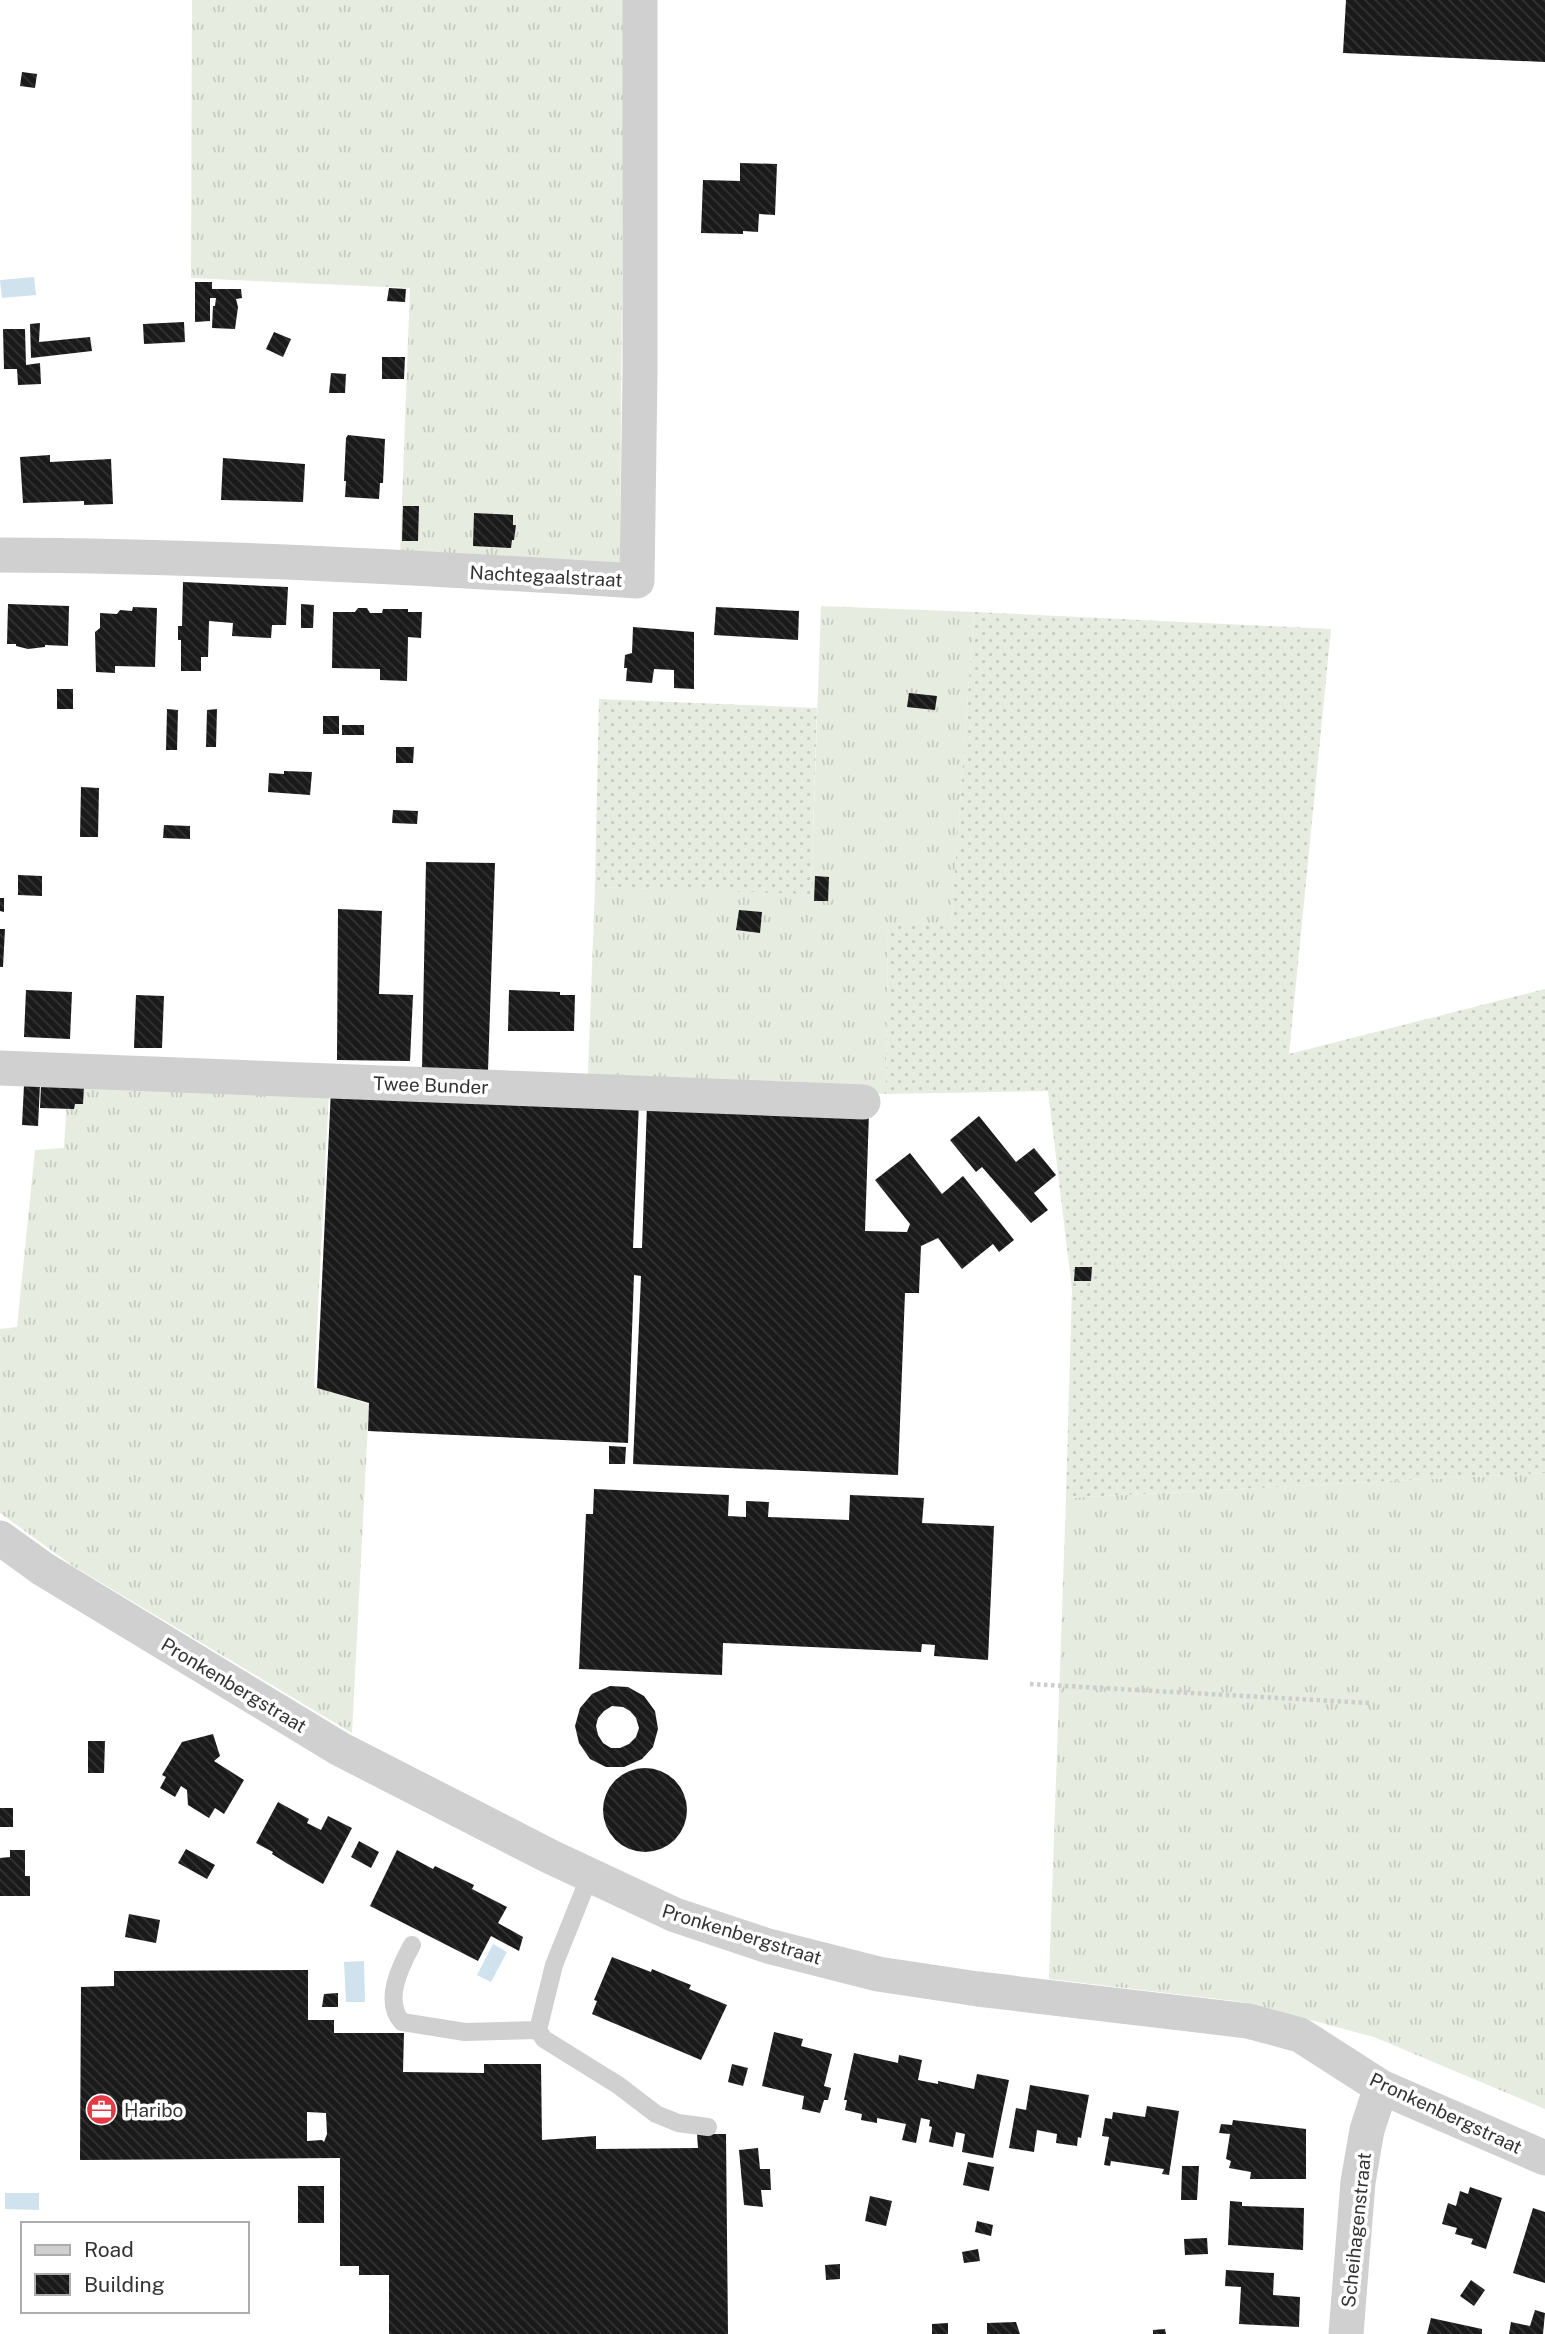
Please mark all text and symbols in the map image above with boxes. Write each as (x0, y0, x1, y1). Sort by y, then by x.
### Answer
street label: Nachtegaalstraat (469, 561, 623, 591)
street label: Twee Bunder (373, 1072, 489, 1098)
street label: Pronkenbergstraat (157, 1633, 311, 1737)
street label: Pronkenbergstraat (660, 1899, 824, 1969)
street label: Pronkenbergstraat (1366, 2068, 1526, 2158)
office icon: Haribo (84, 2093, 118, 2127)
place label: Haribo (124, 2099, 183, 2121)
street label: Scheihagenstraat (1337, 2151, 1375, 2309)
legend (21, 2222, 248, 2313)
text: Road (84, 2237, 134, 2262)
text: Building (84, 2272, 165, 2297)

